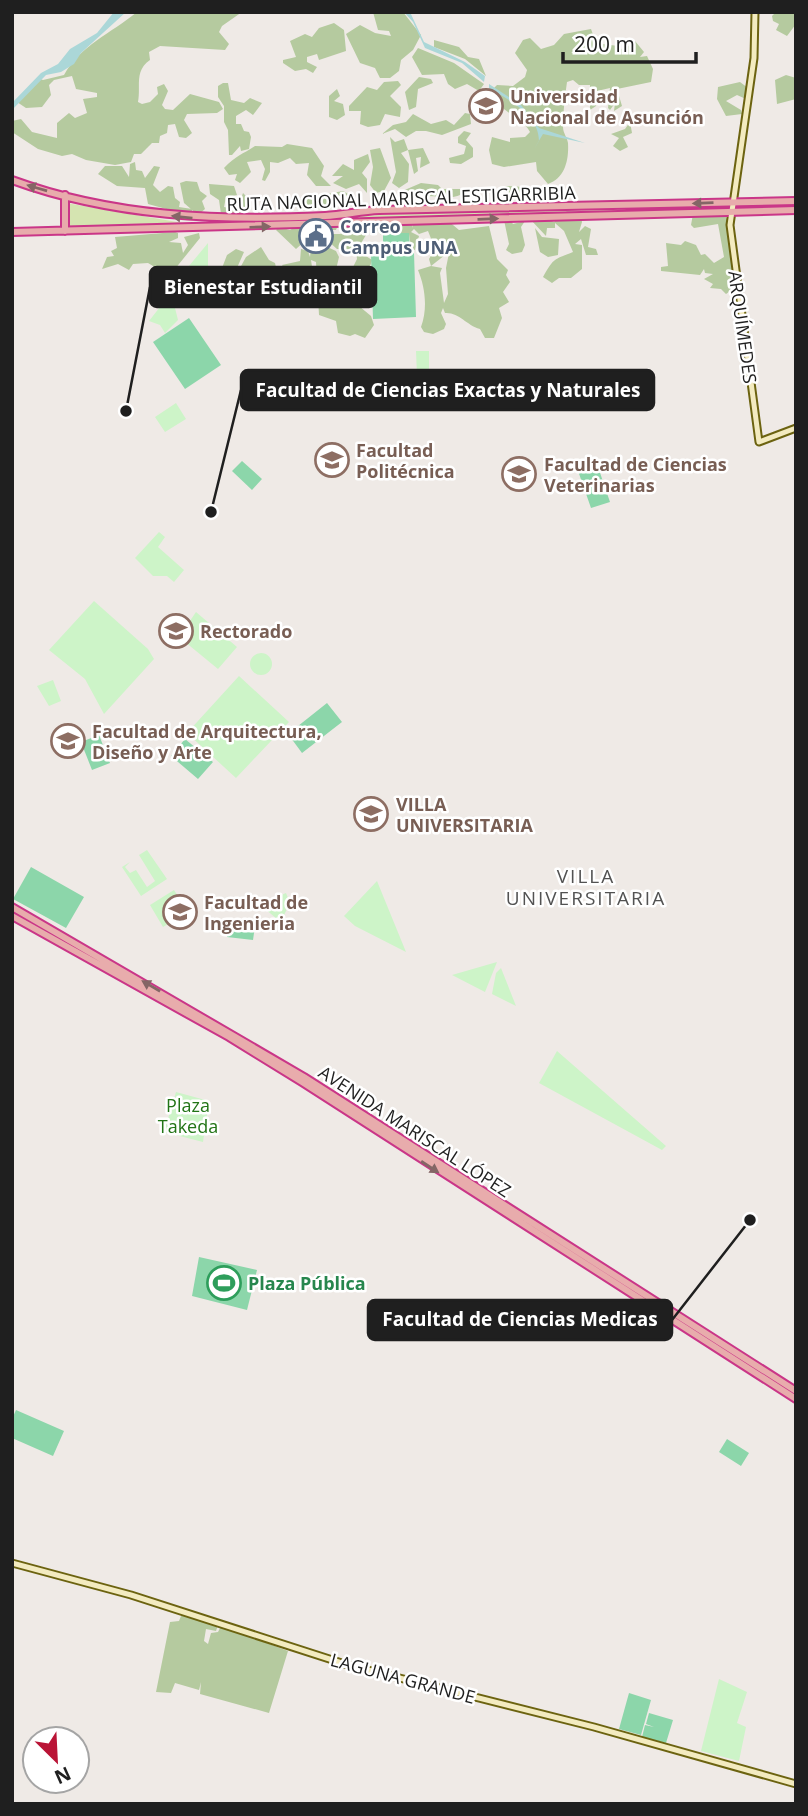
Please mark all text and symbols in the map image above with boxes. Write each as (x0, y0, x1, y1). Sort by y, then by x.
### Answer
scale bar (563, 21, 696, 65)
text: 200 m (574, 30, 635, 58)
place label: Universidad Nacional de Asunción (510, 84, 704, 129)
school or university icon: Universidad Nacional de Asunción (467, 87, 505, 125)
street label: RUTA NACIONAL MARISCAL ESTIGARRIBIA (226, 180, 577, 216)
one-way arrow (26, 182, 48, 193)
one-way arrow (692, 198, 714, 209)
one-way arrow (171, 211, 193, 222)
one-way arrow (477, 213, 499, 224)
place label: Correo Campus UNA (340, 214, 458, 259)
public building icon: Correo Campus UNA (297, 217, 335, 255)
one-way arrow (249, 221, 271, 232)
callout: Bienestar Estudiantil (150, 267, 376, 307)
street label: ARQUÍMEDES (723, 269, 763, 385)
text: Bienestar Estudiantil (164, 274, 362, 300)
callout: Facultad de Ciencias Exactas y Naturales (241, 370, 654, 410)
text: Facultad de Ciencias Exactas y Naturales (256, 377, 640, 403)
place label: Facultad Politécnica (356, 438, 455, 483)
school or university icon: Facultad Politécnica (313, 441, 351, 479)
place label: Facultad de Ciencias Veterinarias (544, 452, 727, 497)
school or university icon: Facultad de Ciencias Veterinarias (500, 455, 538, 493)
school or university icon: Rectorado (157, 612, 195, 650)
place label: Rectorado (200, 619, 292, 643)
place label: Facultad de Arquitectura, Diseño y Arte (92, 719, 322, 764)
school or university icon: Facultad de Arquitectura, Diseño y Arte (49, 722, 87, 760)
place label: VILLA UNIVERSITARIA (396, 792, 533, 837)
school or university icon: VILLA UNIVERSITARIA (352, 795, 390, 833)
district label: VILLA UNIVERSITARIA (506, 863, 666, 911)
place label: Facultad de Ingenieria (204, 890, 308, 935)
school or university icon: Facultad de Ingenieria (161, 893, 199, 931)
one-way arrow (141, 980, 161, 992)
street label: AVENIDA MARISCAL LÓPEZ (314, 1060, 516, 1202)
park label: Plaza Takeda (158, 1093, 218, 1138)
one-way arrow (421, 1160, 440, 1173)
sports icon: Plaza Pública (205, 1264, 243, 1302)
place label: Plaza Pública (248, 1271, 366, 1295)
callout: Facultad de Ciencias Medicas (368, 1300, 672, 1340)
text: Facultad de Ciencias Medicas (382, 1306, 658, 1332)
street label: LAGUNA GRANDE (328, 1647, 478, 1709)
north arrow (21, 1725, 91, 1795)
text: N (51, 1761, 75, 1791)

